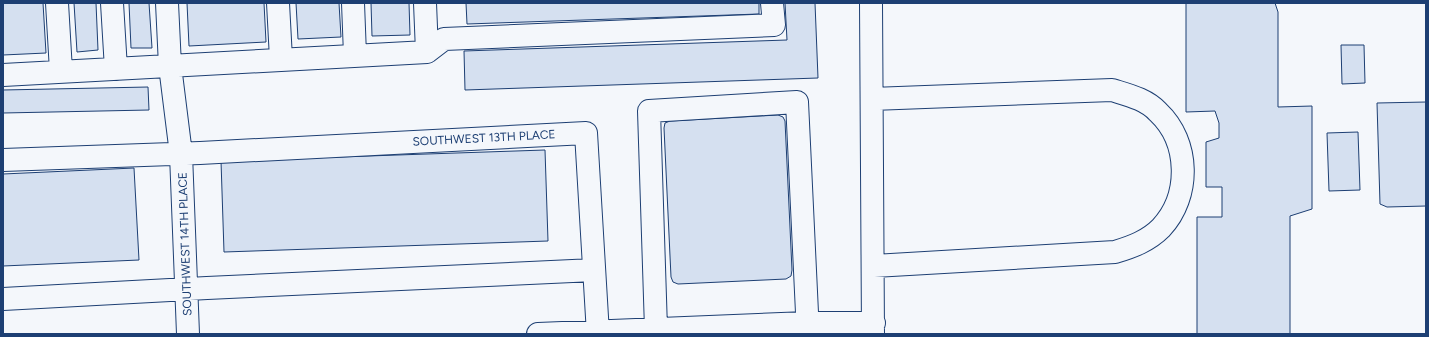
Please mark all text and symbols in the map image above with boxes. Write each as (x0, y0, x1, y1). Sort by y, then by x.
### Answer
street label: SOUTHWEST 13TH PLACE (412, 127, 556, 149)
street label: SOUTHWEST 14TH PLACE (175, 172, 195, 316)

